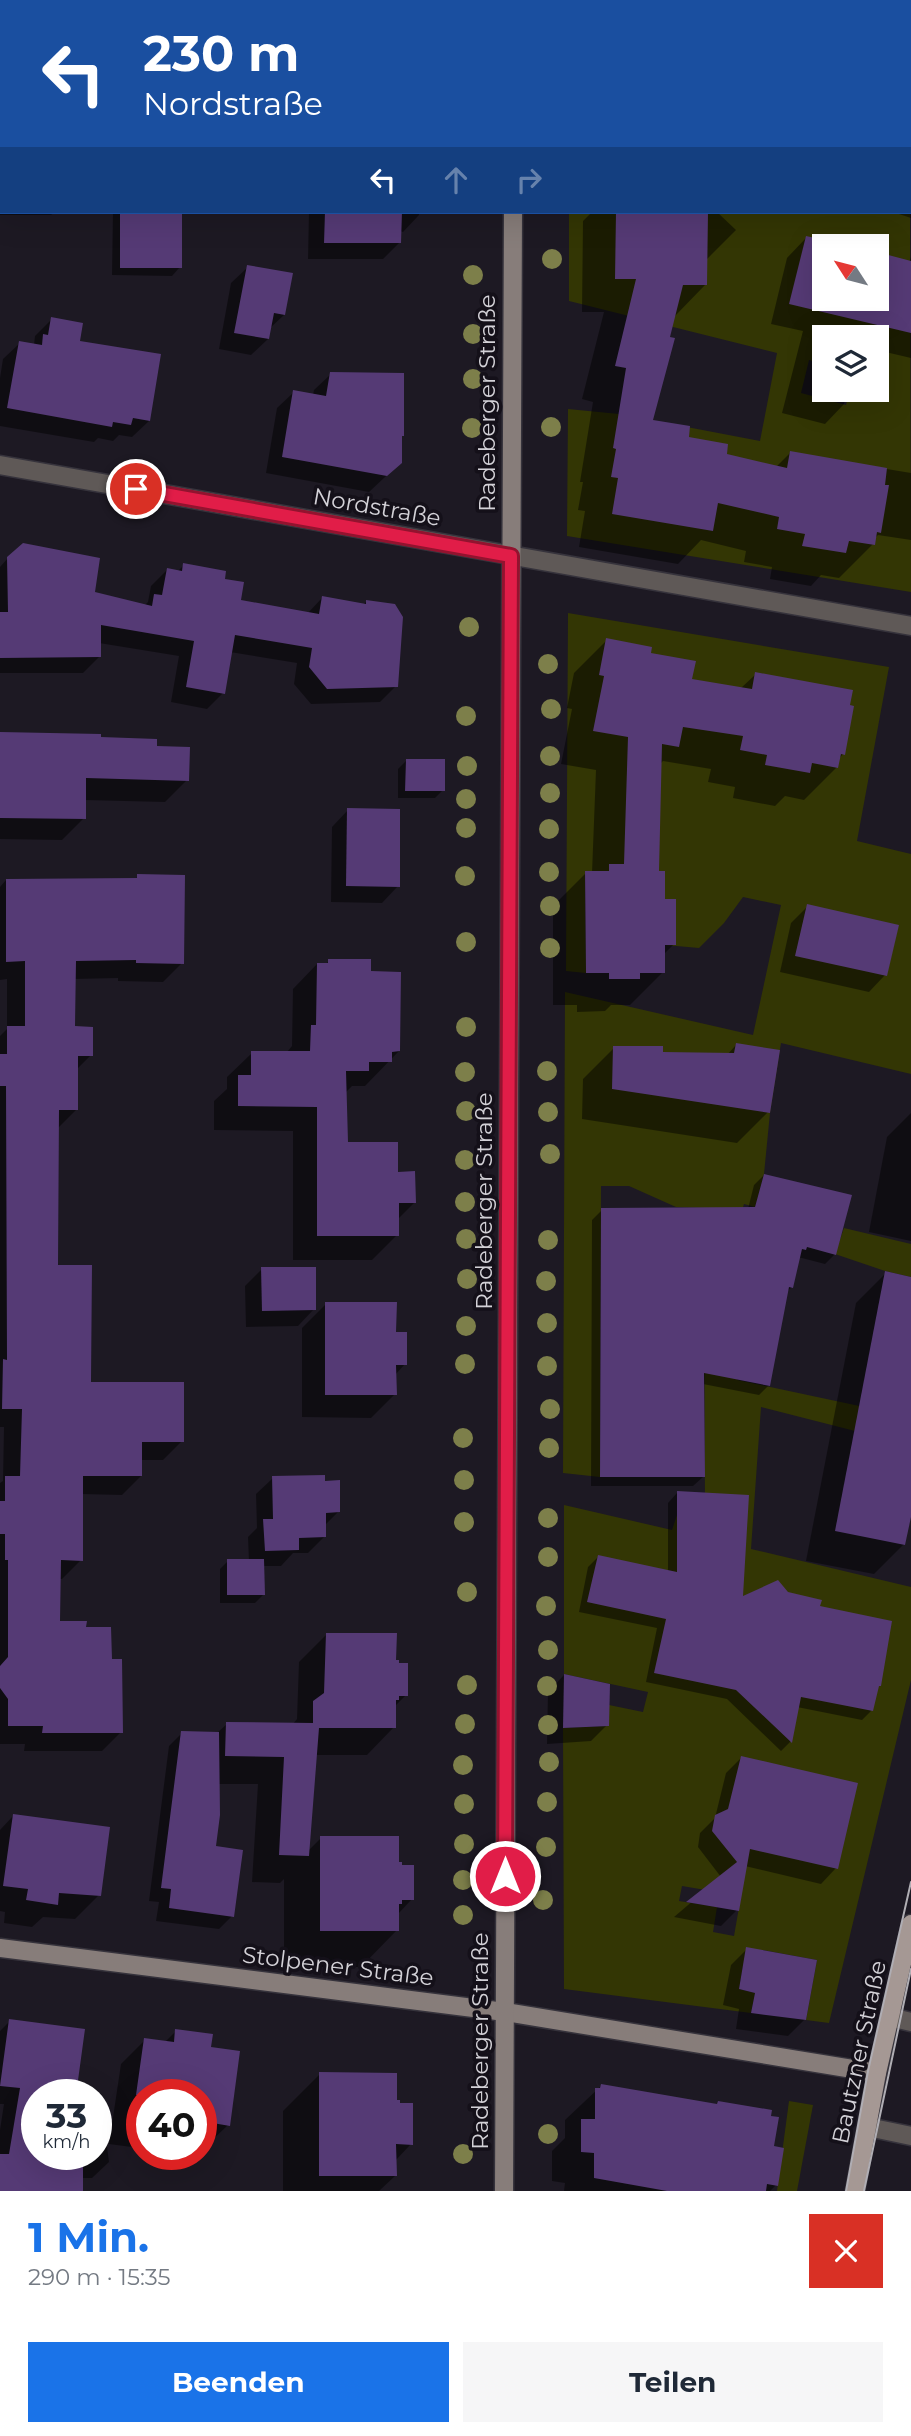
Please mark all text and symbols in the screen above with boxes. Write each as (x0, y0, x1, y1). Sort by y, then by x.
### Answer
text: 230 m (143, 24, 299, 83)
icon: left (28, 28, 119, 119)
text: Nordstraße (143, 84, 323, 123)
icon: left (364, 161, 402, 199)
icon: ahead (437, 161, 475, 199)
icon: right (510, 161, 548, 199)
north arrow (812, 234, 889, 312)
map controls (812, 234, 889, 402)
street label: Radeberger Straße (473, 294, 501, 512)
button: layers (812, 325, 889, 402)
pin (106, 459, 166, 519)
icon: arrive (117, 470, 155, 508)
street label: Nordstraße (311, 482, 443, 532)
street label: Radeberger Straße (470, 1092, 498, 1310)
position arrow (468, 1839, 542, 1913)
street label: Radeberger Straße (466, 1932, 494, 2150)
street label: Stolpener Straße (241, 1940, 435, 1992)
street label: Bautzner Straße (826, 1958, 892, 2146)
speed limit sign: 40 (126, 2079, 217, 2170)
text: 33 (46, 2094, 87, 2137)
text: km/h (42, 2131, 91, 2153)
text: 1 Min. (28, 2211, 149, 2263)
button: close (809, 2214, 883, 2288)
text: 290 m · 15:35 (28, 2263, 171, 2291)
button: Beenden (28, 2342, 449, 2422)
button: Teilen (463, 2342, 883, 2422)

